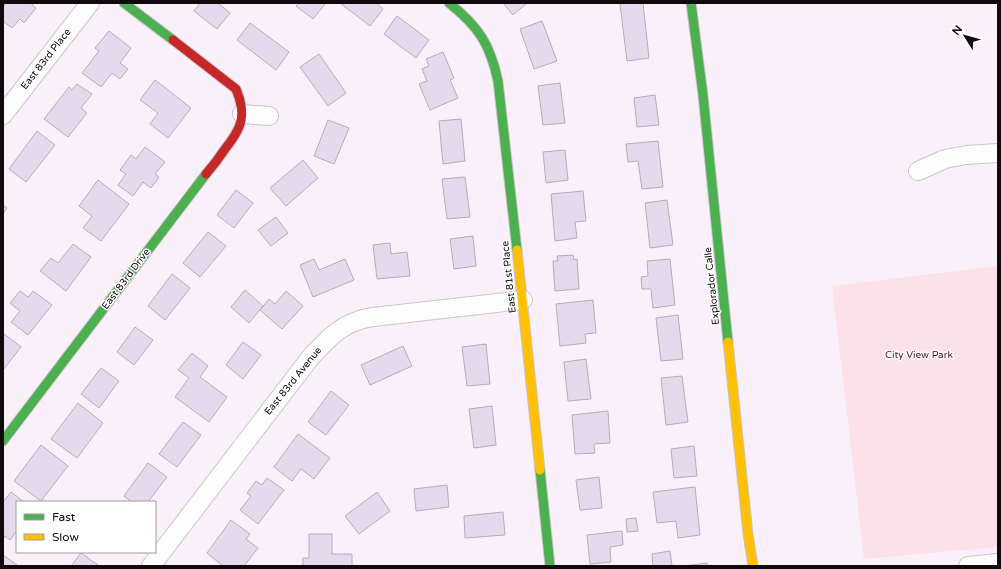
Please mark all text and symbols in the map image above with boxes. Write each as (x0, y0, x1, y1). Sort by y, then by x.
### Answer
north arrow (945, 16, 985, 56)
text: N (950, 23, 965, 38)
street label: East 83rd Place (18, 26, 74, 92)
street label: East 81st Place (499, 240, 519, 314)
street label: East 83rd Drive (99, 246, 153, 312)
street label: Explorador Calle (702, 246, 722, 325)
street label: East 83rd Avenue (262, 344, 324, 417)
park label: City View Park (885, 349, 954, 361)
legend (16, 501, 156, 553)
text: Fast (52, 510, 76, 524)
text: Slow (52, 530, 79, 544)

